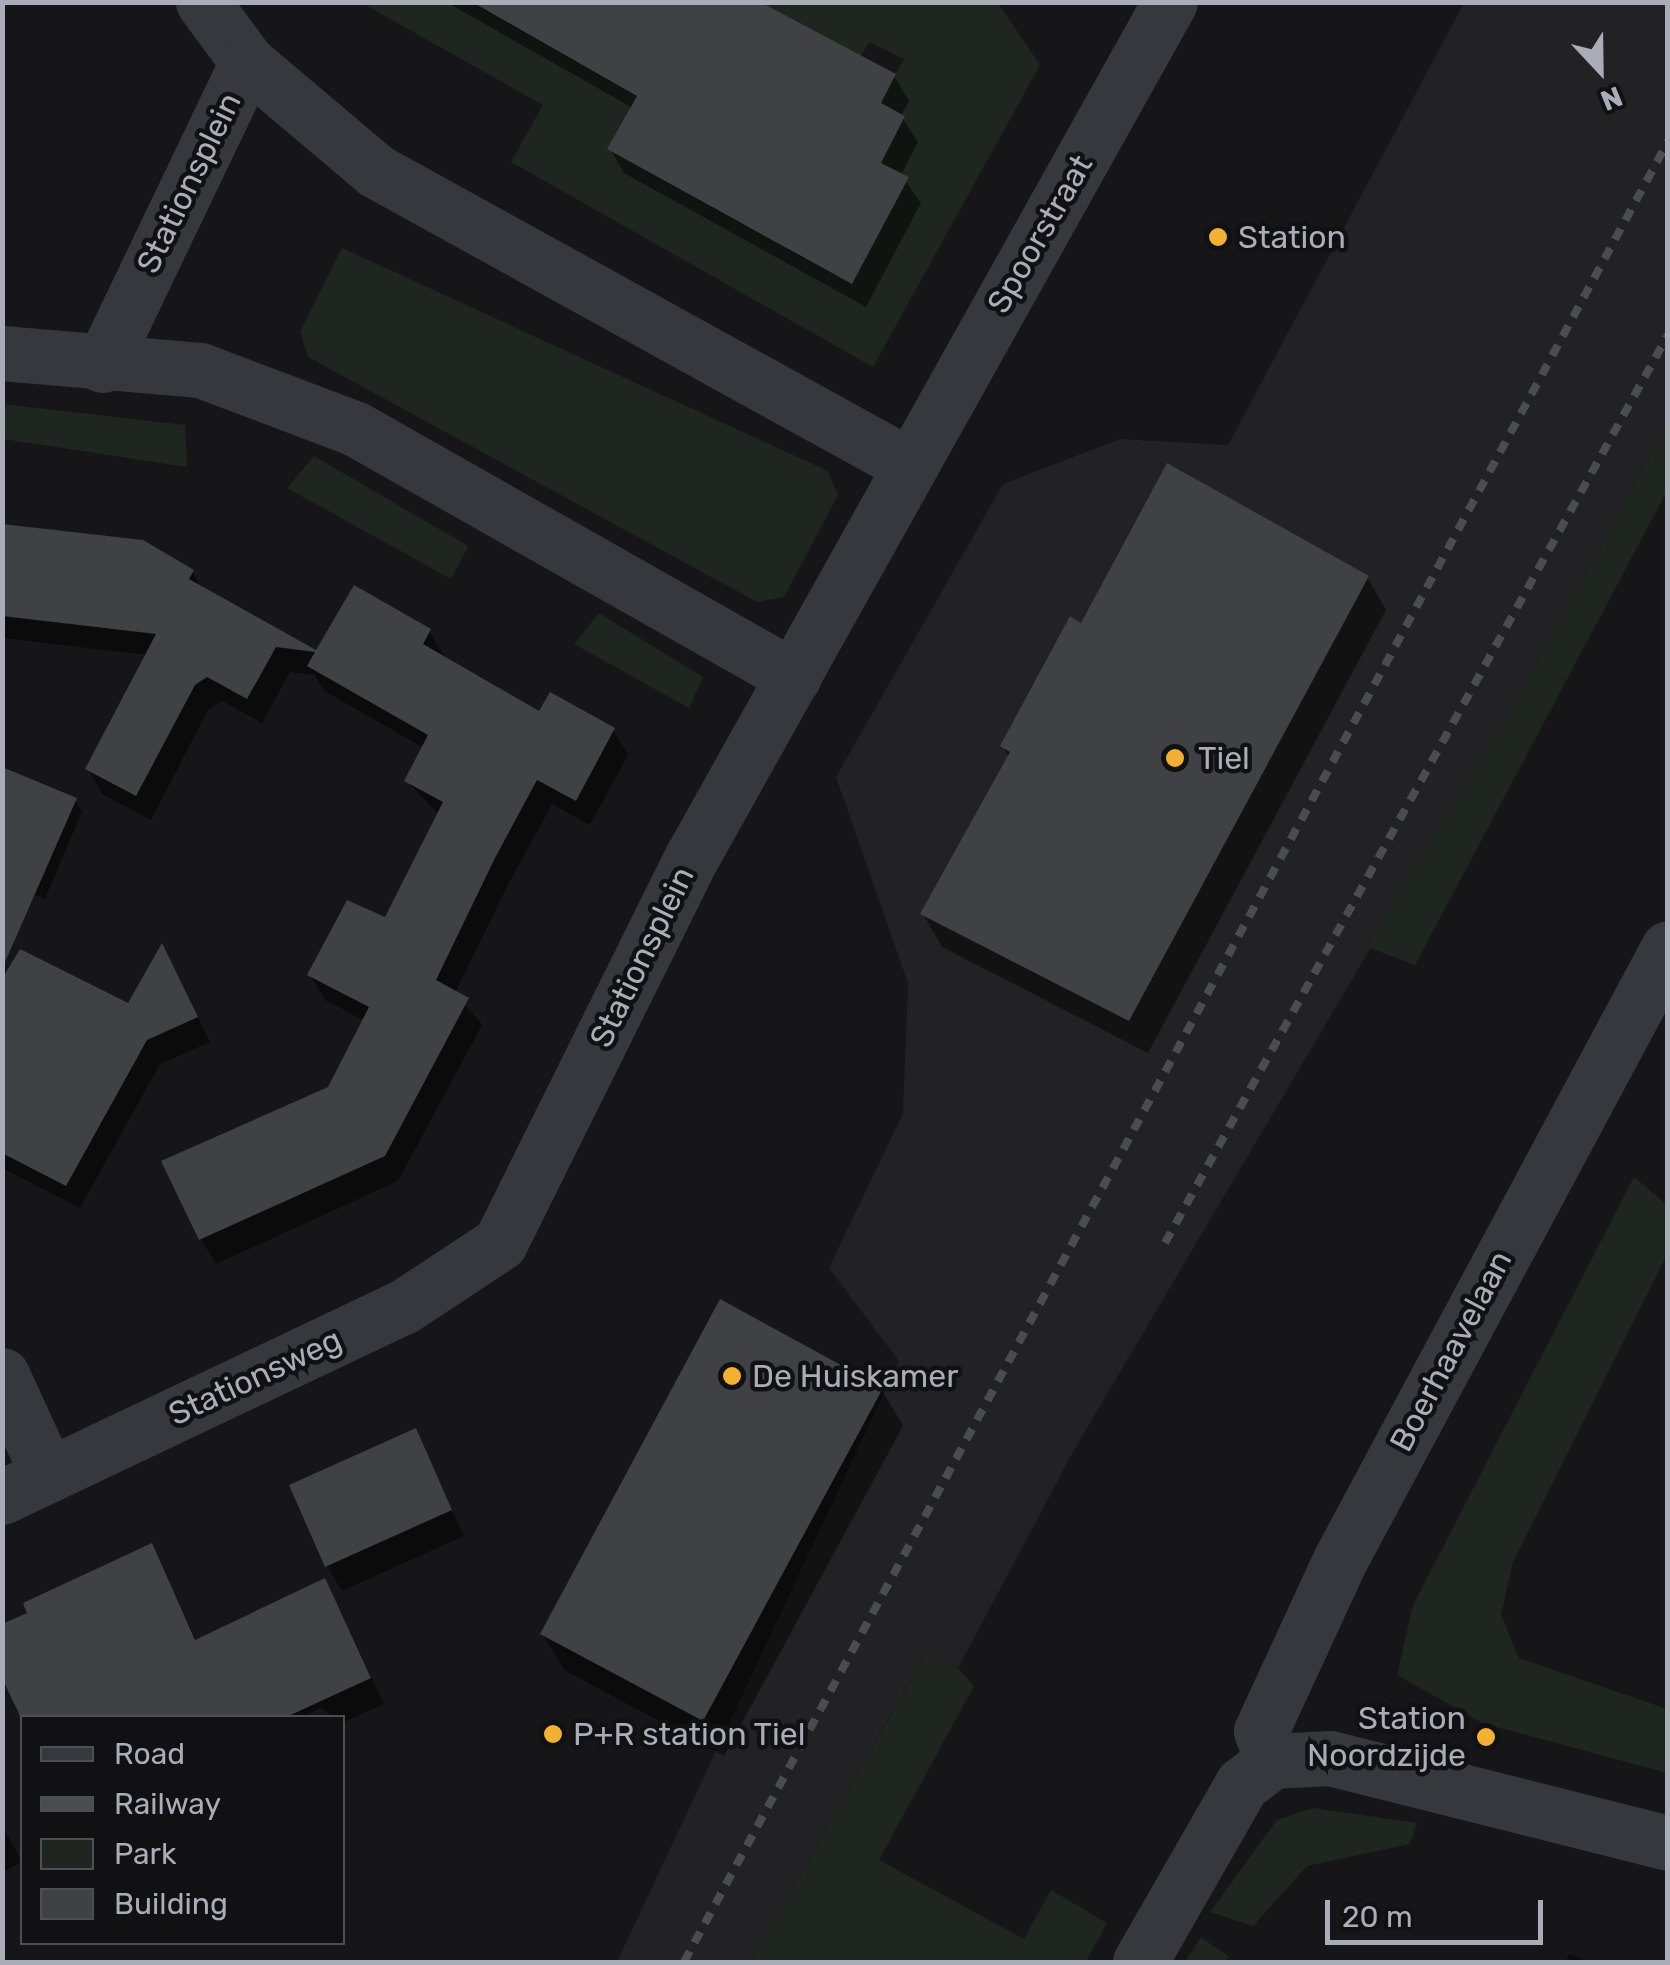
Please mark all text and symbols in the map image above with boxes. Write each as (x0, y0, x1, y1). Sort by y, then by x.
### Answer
north arrow (1550, 20, 1650, 120)
text: N (1596, 79, 1627, 117)
street label: Stationsplein (129, 86, 249, 280)
street label: Spoorstraat (979, 148, 1101, 320)
place label: Station (1238, 218, 1346, 256)
marker: Station (1207, 226, 1229, 248)
place label: Tiel (1198, 739, 1250, 777)
marker: Tiel (1162, 745, 1188, 771)
street label: Stationsplein (582, 860, 702, 1054)
street label: Boerhaavelaan (1382, 1244, 1520, 1458)
street label: Stationsweg (163, 1320, 347, 1434)
place label: De Huiskamer (752, 1357, 958, 1395)
marker: De Huiskamer (721, 1365, 743, 1387)
place label: Station Noordzijde (1307, 1700, 1466, 1775)
legend (20, 1715, 345, 1945)
place label: P+R station Tiel (573, 1715, 806, 1753)
marker: P+R station Tiel (542, 1723, 564, 1745)
marker: Station Noordzijde (1475, 1726, 1497, 1748)
text: Road (114, 1736, 185, 1772)
text: Railway (114, 1786, 221, 1822)
text: Park (114, 1836, 176, 1872)
scale bar (1330, 1880, 1548, 1942)
text: Building (114, 1886, 228, 1922)
text: 20 m (1342, 1899, 1413, 1935)

